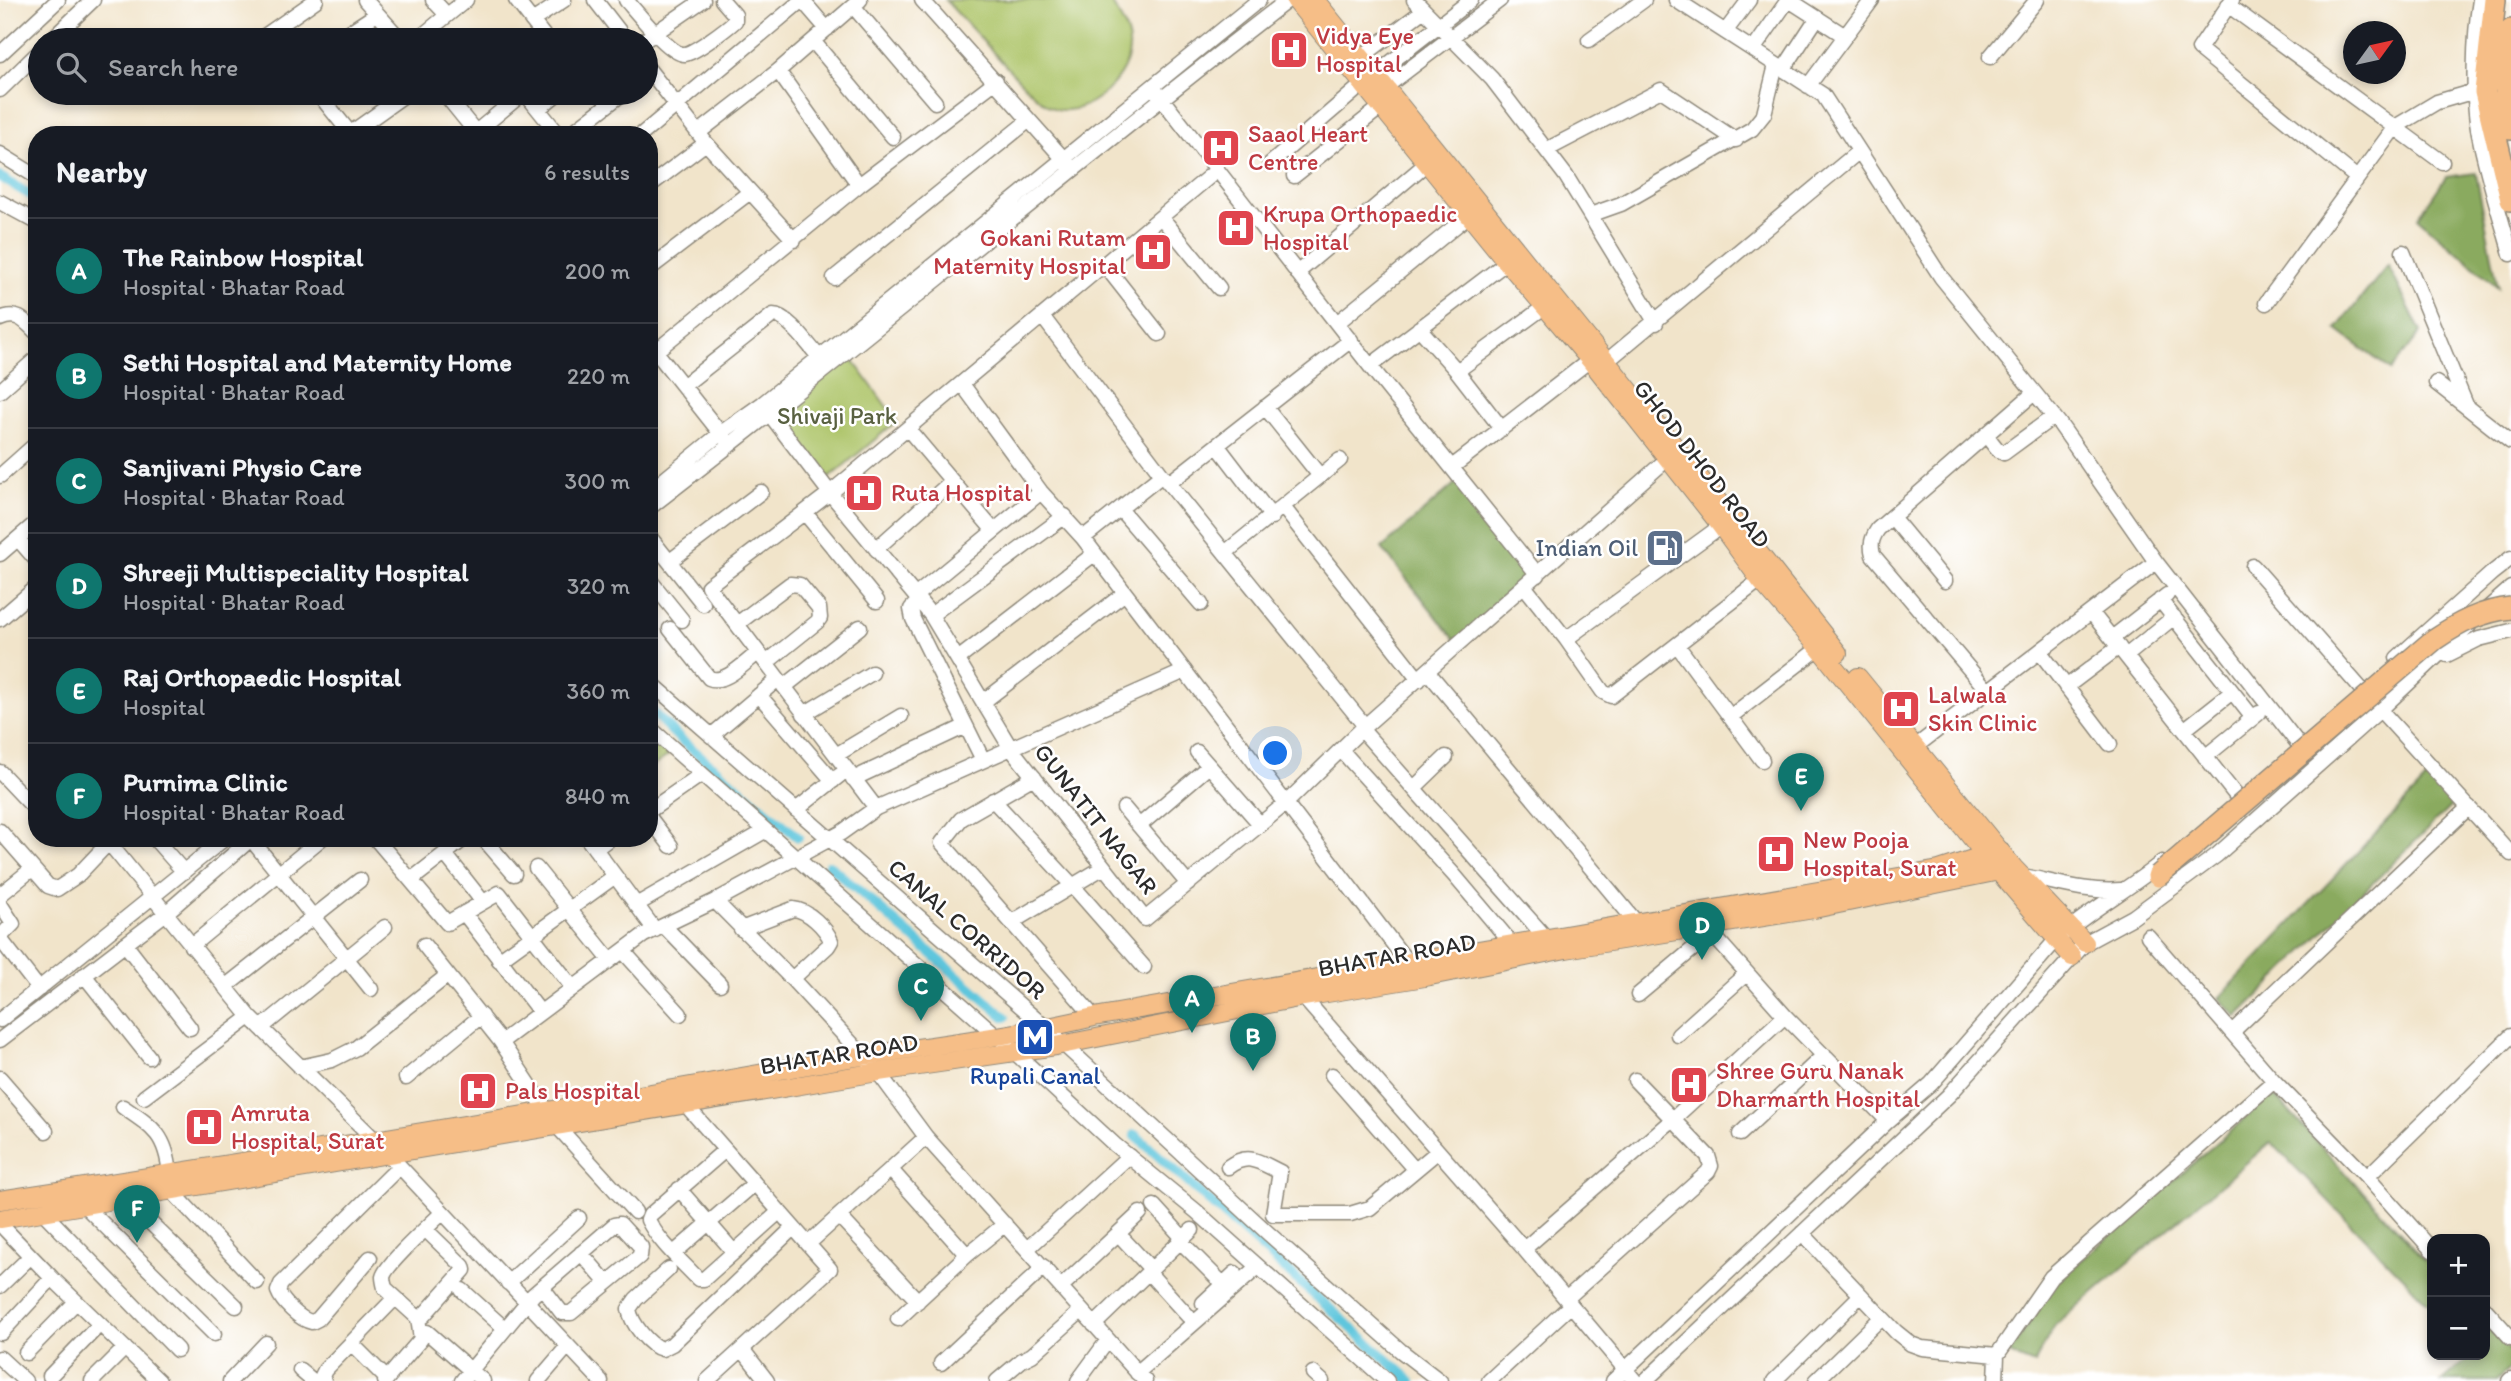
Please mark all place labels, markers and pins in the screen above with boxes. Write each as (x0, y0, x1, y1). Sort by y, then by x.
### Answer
place label: Vidya Eye Hospital (1316, 21, 1414, 78)
hospital icon: Vidya Eye Hospital (1268, 29, 1310, 71)
place label: Saaol Heart Centre (1248, 119, 1368, 176)
hospital icon: Saaol Heart Centre (1200, 127, 1242, 169)
place label: Krupa Orthopaedic Hospital (1263, 199, 1457, 256)
hospital icon: Krupa Orthopaedic Hospital (1215, 207, 1257, 249)
place label: Gokani Rutam Maternity Hospital (933, 223, 1126, 280)
hospital icon: Gokani Rutam Maternity Hospital (1132, 231, 1174, 273)
hospital icon: Ruta Hospital (843, 472, 885, 514)
place label: Ruta Hospital (891, 478, 1031, 507)
fuel station icon: Indian Oil (1644, 527, 1686, 569)
place label: Indian Oil (1535, 533, 1638, 562)
place label: Lalwala Skin Clinic (1928, 680, 2037, 737)
hospital icon: Lalwala Skin Clinic (1880, 688, 1922, 730)
pin: E (1778, 753, 1824, 811)
place label: New Pooja Hospital, Surat (1803, 825, 1957, 882)
hospital icon: New Pooja Hospital, Surat (1755, 833, 1797, 875)
pin: D (1679, 902, 1725, 960)
pin: C (898, 963, 944, 1021)
pin: A (1169, 975, 1215, 1033)
pin: B (1230, 1013, 1276, 1071)
metro station icon: Rupali Canal (1014, 1016, 1056, 1058)
place label: Shree Guru Nanak Dharmarth Hospital (1716, 1056, 1920, 1113)
place label: Rupali Canal (970, 1061, 1101, 1090)
hospital icon: Shree Guru Nanak Dharmarth Hospital (1668, 1064, 1710, 1106)
hospital icon: Pals Hospital (457, 1070, 499, 1112)
place label: Pals Hospital (505, 1076, 640, 1105)
place label: Amruta Hospital, Surat (231, 1098, 385, 1155)
hospital icon: Amruta Hospital, Surat (183, 1106, 225, 1148)
pin: F (114, 1185, 160, 1243)

